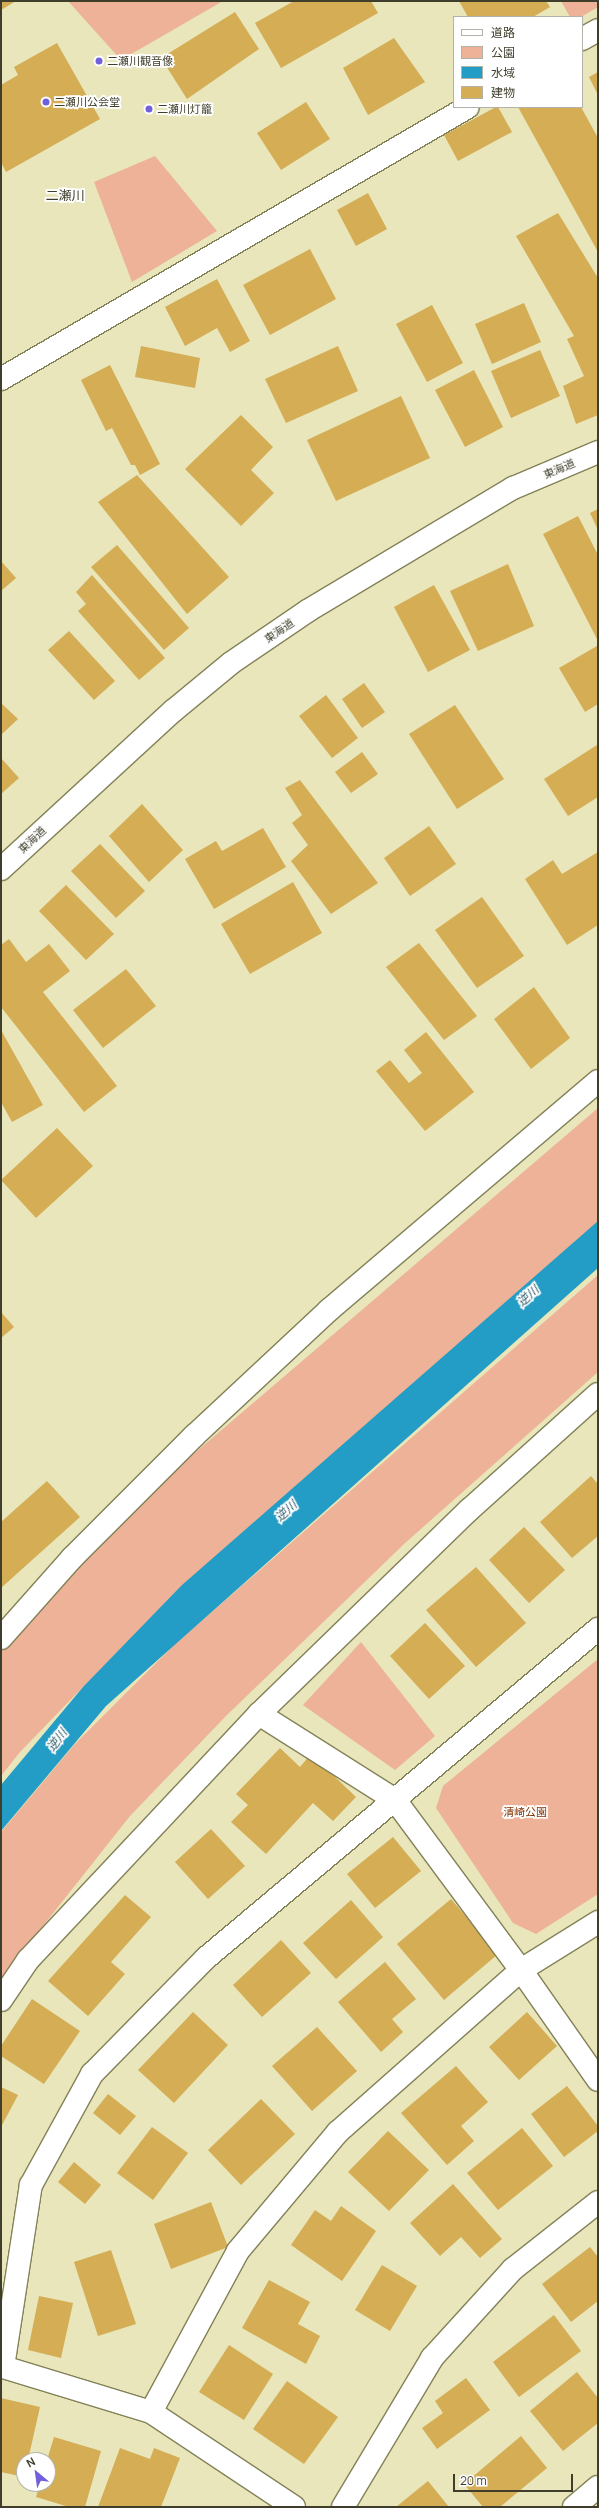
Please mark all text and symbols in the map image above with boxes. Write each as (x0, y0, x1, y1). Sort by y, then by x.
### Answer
legend (453, 16, 583, 108)
text: 道路 (491, 24, 515, 41)
text: 公園 (491, 44, 515, 61)
place label: 二瀬川観音像 (107, 54, 173, 68)
marker: 二瀬川観音像 (94, 56, 104, 66)
text: 水域 (491, 64, 515, 81)
text: 建物 (491, 84, 515, 101)
place label: 二瀬川公会堂 (54, 95, 120, 109)
marker: 二瀬川公会堂 (41, 97, 51, 107)
place label: 二瀬川灯籠 (157, 102, 212, 116)
marker: 二瀬川灯籠 (144, 104, 154, 114)
district label: 二瀬川 (46, 187, 84, 203)
street label: 東海道 (541, 456, 577, 482)
street label: 東海道 (262, 616, 296, 646)
street label: 東海道 (15, 824, 49, 856)
water label: 逆川 (514, 1283, 542, 1309)
water label: 逆川 (272, 1498, 300, 1524)
water label: 逆川 (44, 1726, 70, 1754)
park label: 清崎公園 (503, 1805, 547, 1819)
north arrow (16, 2452, 56, 2492)
text: N (23, 2453, 38, 2470)
scale bar (455, 2466, 575, 2492)
text: 20 m (460, 2472, 487, 2489)

